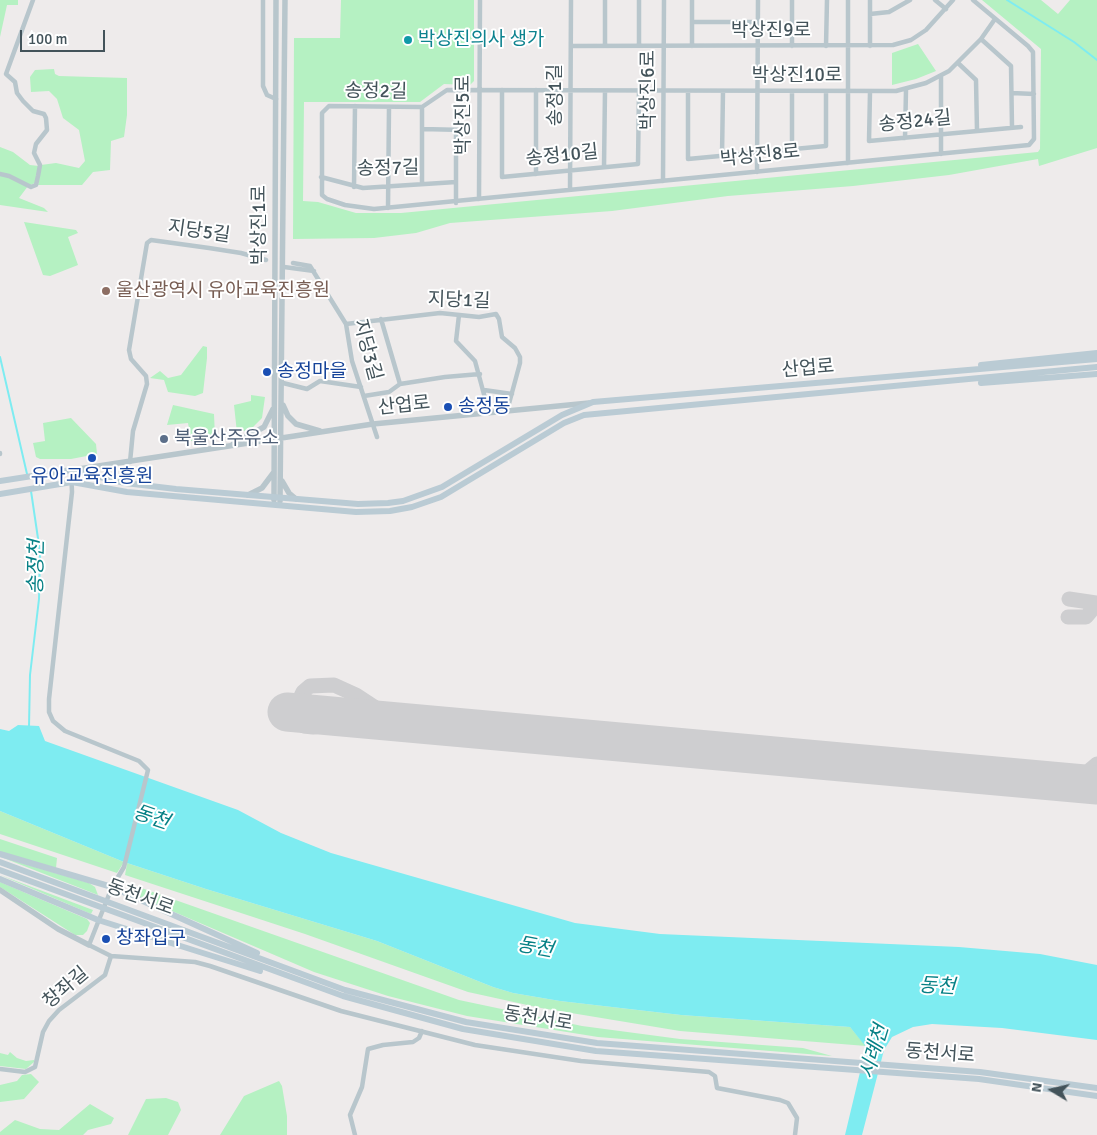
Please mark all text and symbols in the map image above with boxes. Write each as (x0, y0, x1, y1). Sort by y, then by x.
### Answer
scale bar (22, 20, 108, 52)
street label: 박상진9로 (731, 20, 811, 42)
place label: 박상진의사 생가 (418, 29, 545, 51)
text: 100 m (28, 30, 68, 48)
marker: 박상진의사 생가 (402, 34, 414, 46)
street label: 박상진6로 (638, 50, 660, 130)
street label: 송정1길 (545, 64, 567, 126)
street label: 박상진10로 (752, 65, 842, 87)
street label: 박상진5로 (453, 75, 475, 155)
street label: 송정2길 (344, 80, 408, 104)
street label: 송정24길 (878, 107, 952, 137)
street label: 박상진8로 (719, 140, 801, 172)
street label: 송정10길 (525, 141, 599, 171)
street label: 송정7길 (356, 157, 420, 181)
street label: 박상진1로 (249, 185, 271, 265)
street label: 지당5길 (166, 216, 232, 248)
place label: 울산광역시 유아교육진흥원 (116, 280, 330, 302)
marker: 울산광역시 유아교육진흥원 (100, 285, 112, 297)
street label: 지당1길 (427, 289, 491, 313)
street label: 지당3길 (348, 317, 386, 383)
street label: 산업로 (781, 355, 835, 383)
place label: 송정마을 (277, 361, 347, 383)
marker: 송정마을 (261, 366, 273, 378)
street label: 산업로 (377, 392, 431, 420)
place label: 송정동 (458, 396, 510, 418)
marker: 송정동 (442, 401, 454, 413)
place label: 북울산주유소 (174, 428, 279, 450)
marker: 북울산주유소 (158, 433, 170, 445)
marker: 유아교육진흥원 (86, 452, 98, 464)
place label: 유아교육진흥원 (31, 466, 153, 488)
water label: 송정천 (25, 539, 49, 595)
water label: 동천 (130, 801, 172, 835)
street label: 동천서로 (103, 875, 177, 921)
place label: 창좌입구 (116, 928, 186, 950)
marker: 창좌입구 (100, 933, 112, 945)
water label: 동천 (515, 933, 555, 963)
street label: 창좌길 (39, 962, 93, 1014)
water label: 동천 (918, 974, 956, 1000)
street label: 동천서로 (502, 1002, 574, 1036)
water label: 시례천 (855, 1022, 895, 1082)
street label: 동천서로 (904, 1040, 976, 1068)
north arrow (1027, 1065, 1077, 1115)
text: N (1028, 1081, 1046, 1094)

